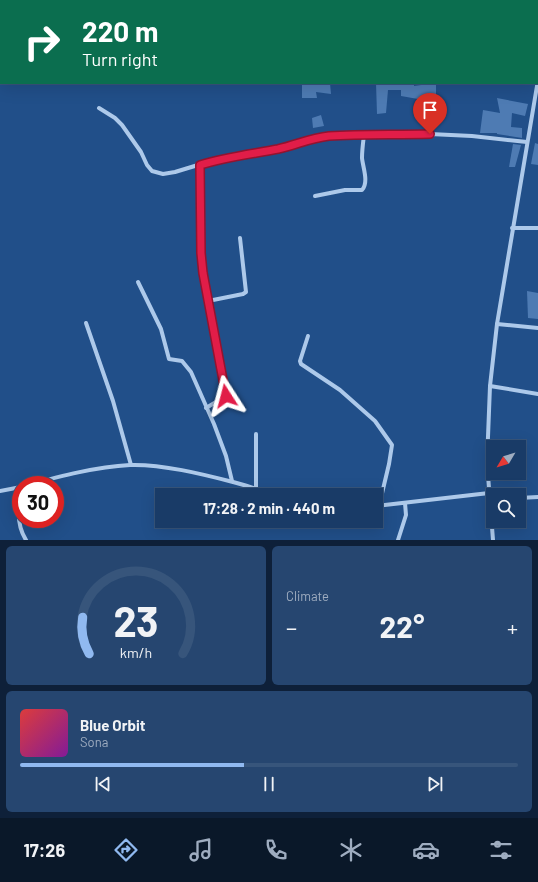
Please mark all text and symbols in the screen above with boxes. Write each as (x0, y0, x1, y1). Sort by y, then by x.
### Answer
text: 220 m (82, 14, 158, 48)
icon: right (16, 16, 68, 68)
text: Turn right (82, 48, 158, 70)
pin (413, 93, 447, 134)
icon: arrive (419, 99, 441, 121)
position arrow (205, 375, 247, 417)
north arrow (486, 440, 526, 480)
map controls (486, 440, 526, 528)
speed limit sign: 30 (12, 476, 64, 528)
button: search (486, 488, 526, 528)
text: 17:28 · 2 min · 440 m (203, 499, 335, 517)
text: Climate (286, 588, 329, 604)
text: 23 (113, 594, 159, 644)
text: 22° (380, 608, 424, 644)
text: − (286, 614, 297, 640)
text: + (507, 614, 518, 640)
text: km/h (120, 643, 152, 660)
text: Blue Orbit (80, 716, 145, 734)
text: Sona (80, 734, 108, 750)
icon: previous (92, 773, 114, 795)
icon: pause (258, 773, 280, 795)
icon: next (424, 773, 446, 795)
icon: directions (112, 836, 140, 864)
icon: music (187, 836, 215, 864)
icon: phone (262, 836, 290, 864)
icon: climate (337, 836, 365, 864)
icon: car (412, 836, 440, 864)
icon: filters (487, 836, 515, 864)
text: 17:26 (23, 839, 65, 861)

